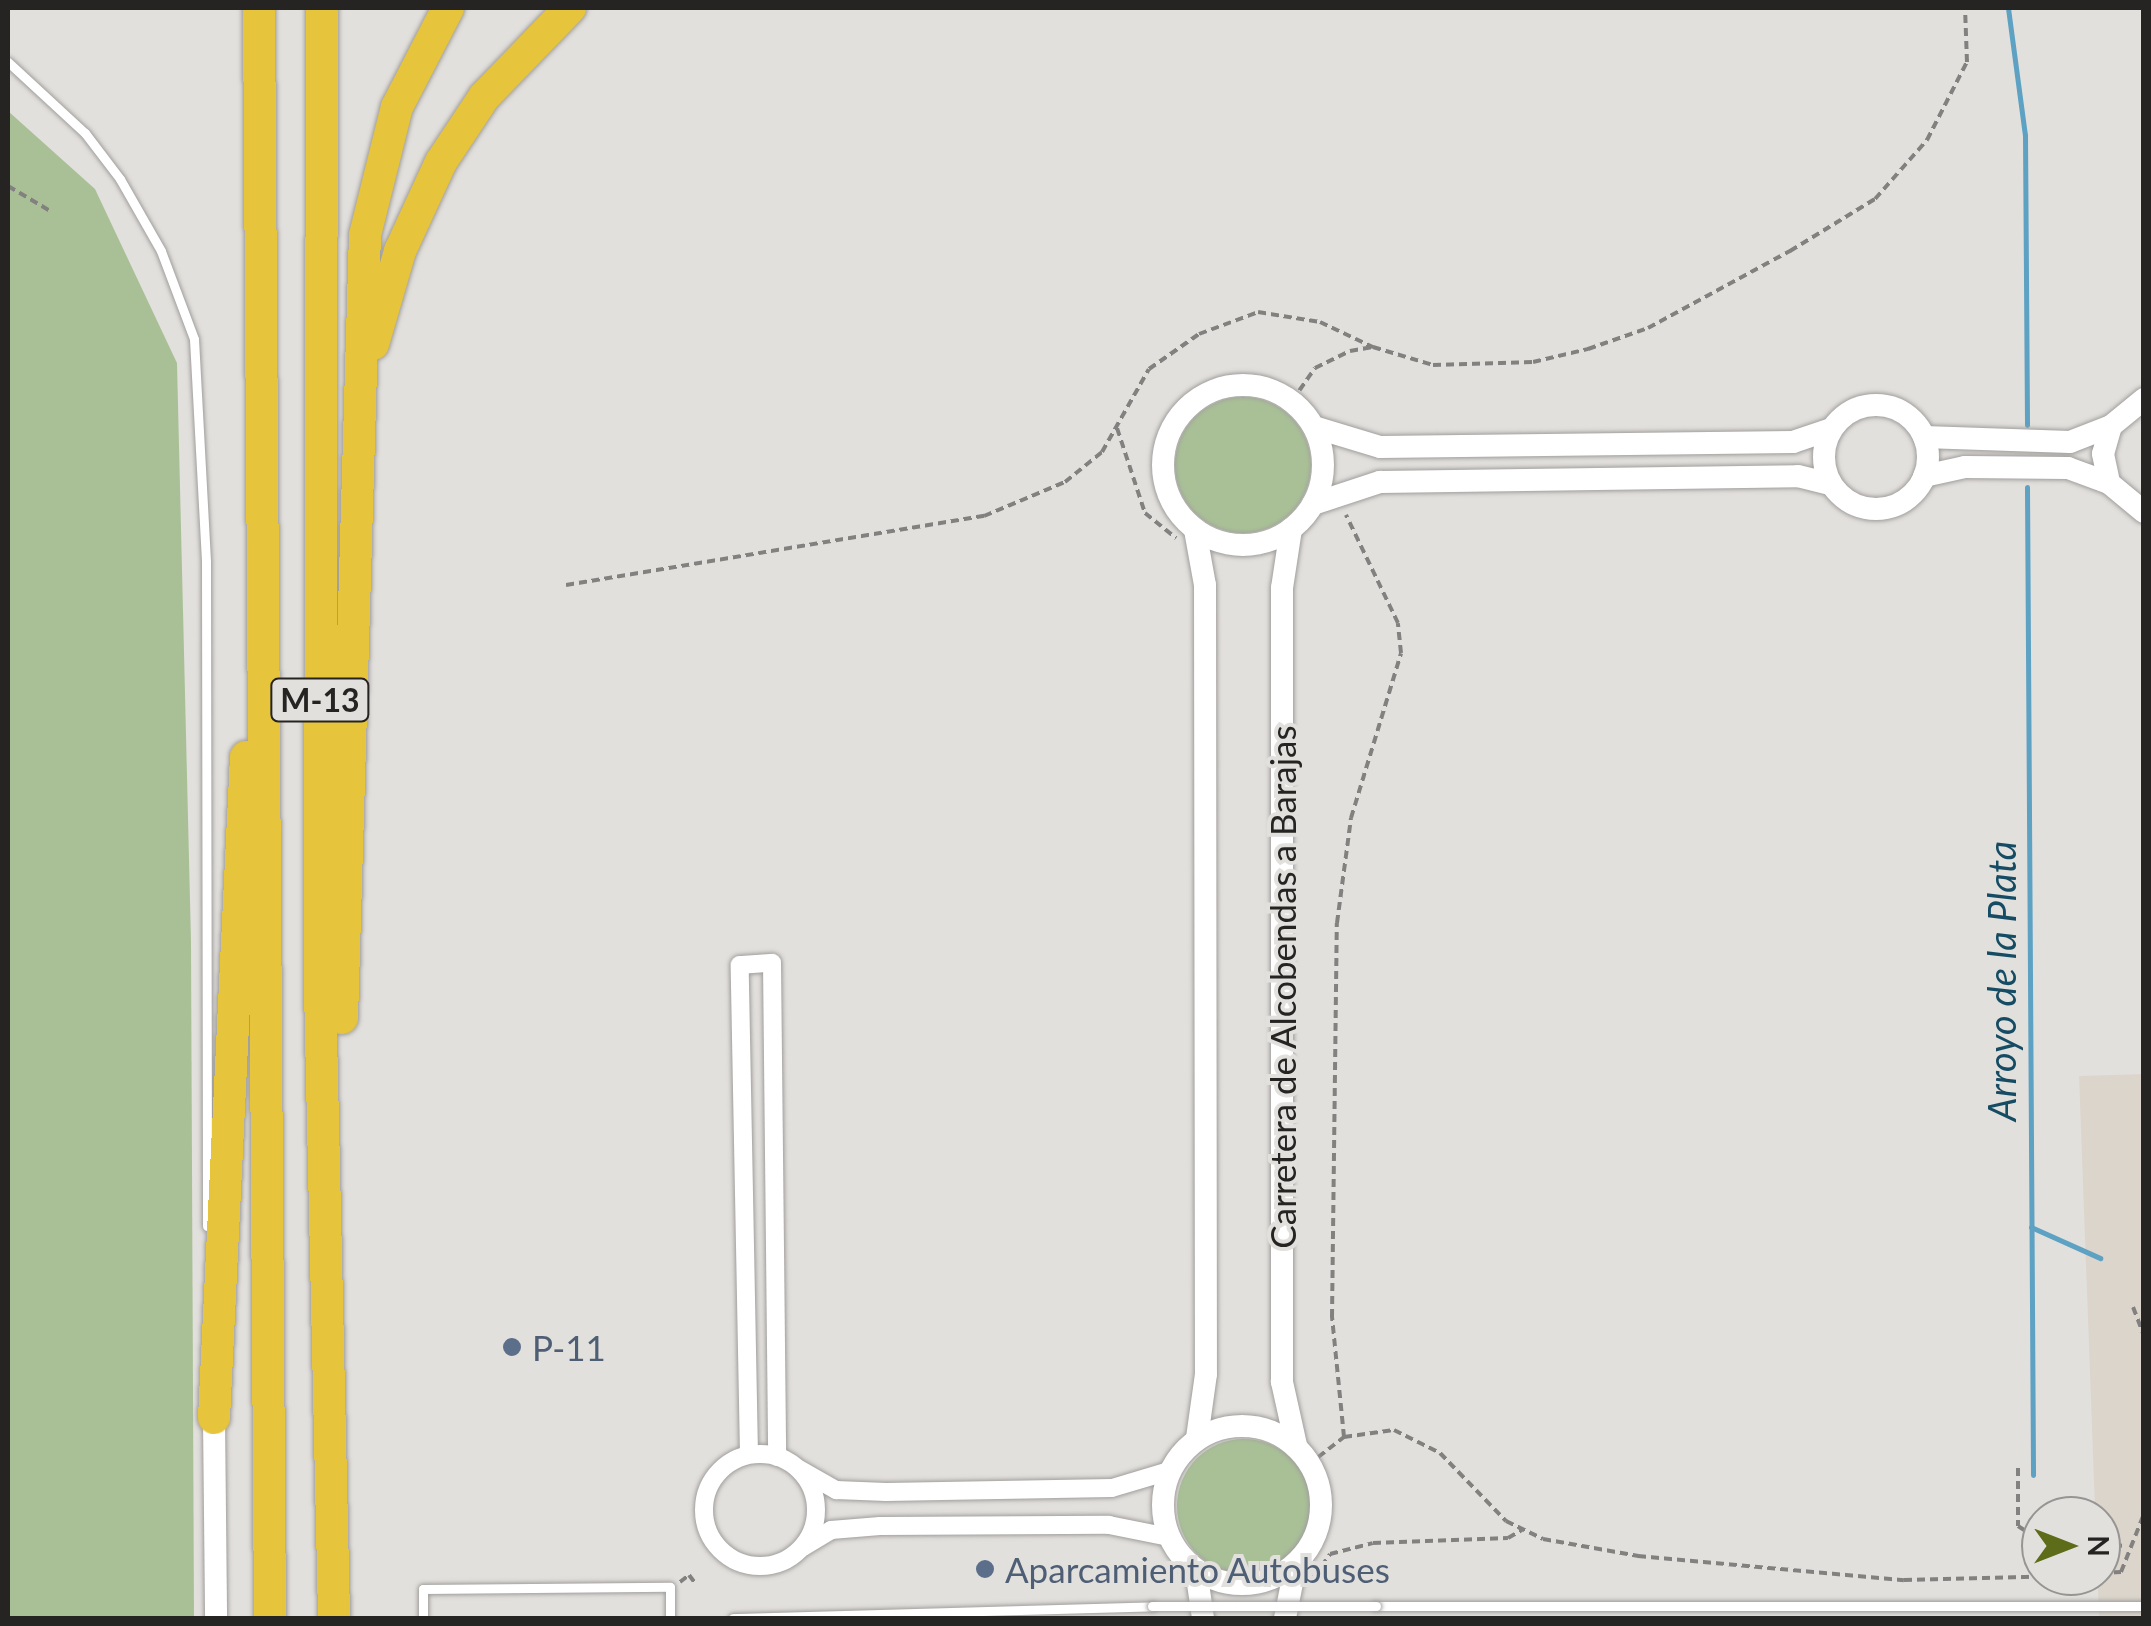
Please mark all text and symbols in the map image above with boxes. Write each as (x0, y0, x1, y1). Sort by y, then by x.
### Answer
road number: M-13 (270, 673, 370, 727)
street label: Carretera de Alcobendas a Barajas (1261, 725, 1303, 1249)
water label: Arroyo de la Plata (1979, 841, 2025, 1121)
place label: P-11 (532, 1326, 606, 1368)
marker: P-11 (501, 1336, 523, 1358)
north arrow (2021, 1496, 2121, 1596)
text: N (2082, 1535, 2116, 1557)
place label: Aparcamiento Autobuses (1005, 1548, 1391, 1590)
marker: Aparcamiento Autobuses (974, 1558, 996, 1580)

